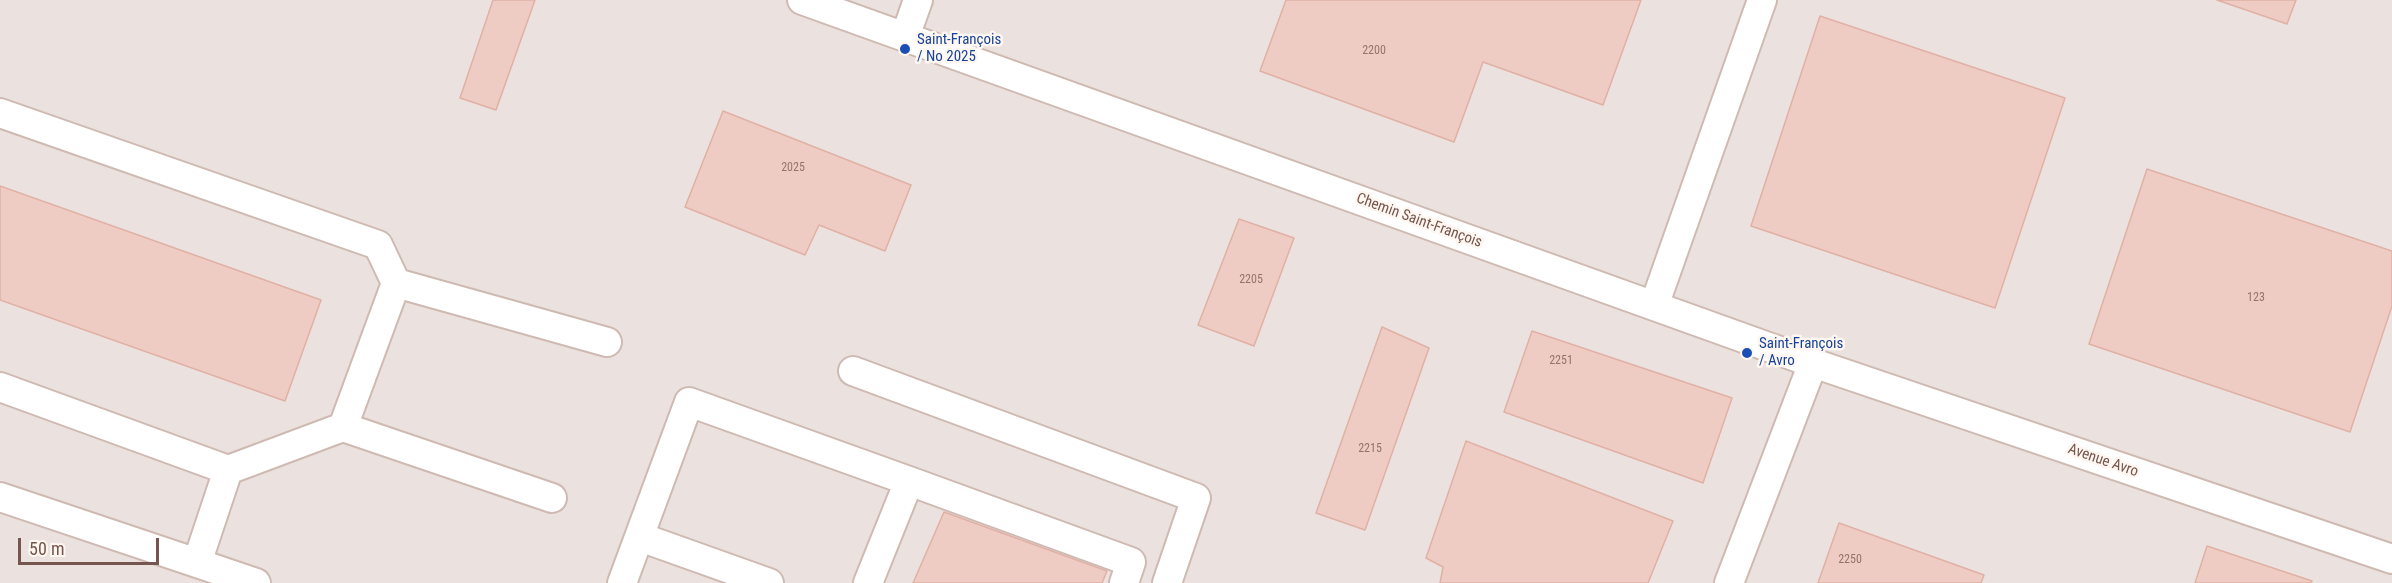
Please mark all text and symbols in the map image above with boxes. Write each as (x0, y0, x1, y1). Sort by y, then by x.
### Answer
place label: Saint-François / No 2025 (917, 31, 1001, 66)
marker: Saint-François / No 2025 (898, 42, 912, 56)
house number: 2200 (1362, 44, 1386, 58)
house number: 2025 (781, 161, 805, 175)
street label: Chemin Saint-François (1354, 190, 1484, 252)
house number: 2205 (1239, 273, 1263, 287)
house number: 123 (2247, 291, 2265, 305)
place label: Saint-François / Avro (1759, 335, 1843, 370)
marker: Saint-François / Avro (1740, 346, 1754, 360)
house number: 2251 (1549, 354, 1573, 368)
street label: Avenue Avro (2065, 441, 2141, 481)
house number: 2215 (1358, 442, 1382, 456)
scale bar (21, 526, 162, 564)
text: 50 m (29, 538, 64, 559)
house number: 2250 (1838, 553, 1862, 567)

